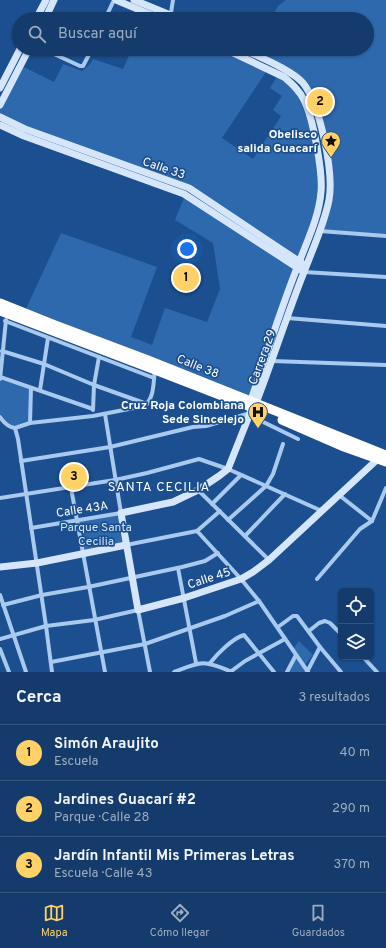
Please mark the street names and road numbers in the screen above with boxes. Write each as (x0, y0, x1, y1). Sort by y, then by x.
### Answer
street label: Calle 33 (140, 154, 187, 184)
street label: Carrera 29 (246, 327, 280, 387)
street label: Calle 38 (174, 351, 221, 383)
street label: Calle 43A (55, 498, 109, 522)
street label: Calle 45 (186, 564, 233, 593)

